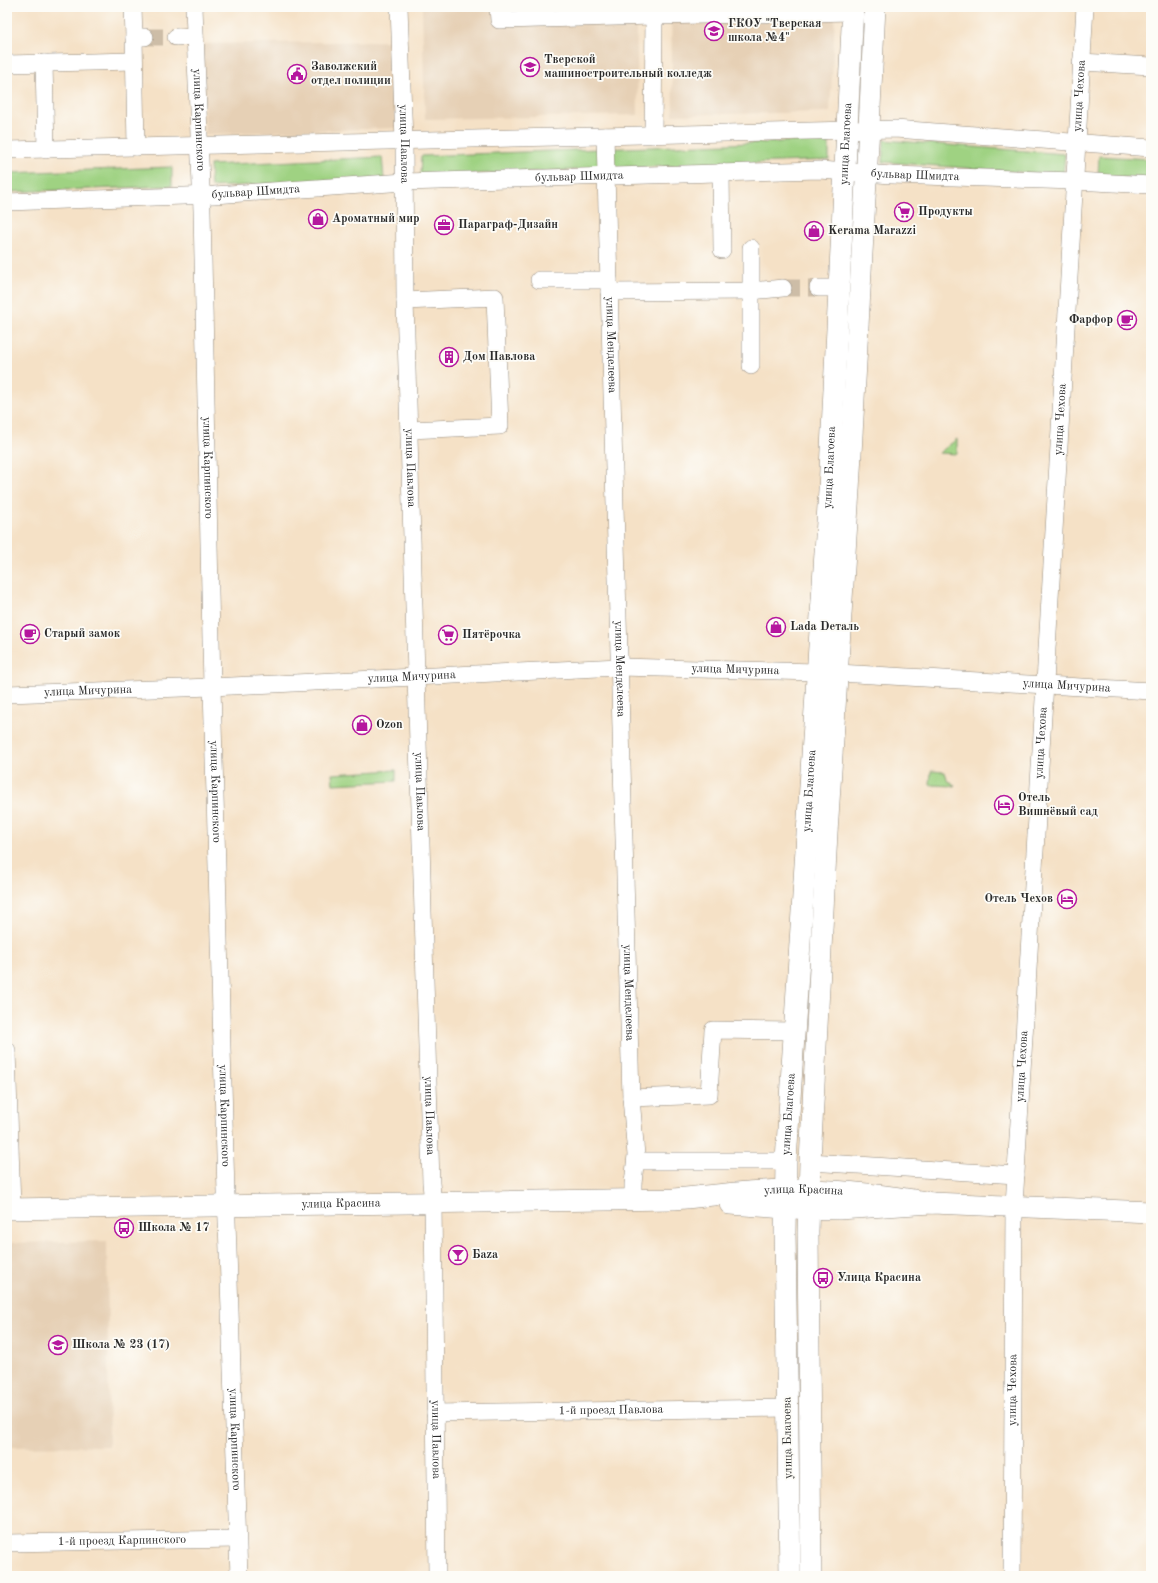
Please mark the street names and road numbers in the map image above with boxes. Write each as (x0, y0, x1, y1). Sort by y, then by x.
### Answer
street label: улица Чехова (1072, 60, 1088, 132)
street label: улица Карпинского (190, 68, 206, 171)
street label: улица Благоева (838, 102, 854, 185)
street label: улица Павлова (397, 104, 410, 184)
street label: бульвар Шмидта (870, 168, 960, 183)
street label: бульвар Шмидта (535, 170, 624, 184)
street label: бульвар Шмидта (211, 183, 301, 201)
street label: улица Менделеева (603, 297, 618, 393)
street label: улица Чехова (1052, 383, 1069, 456)
street label: улица Карпинского (200, 416, 214, 519)
street label: улица Благоева (822, 426, 838, 509)
street label: улица Павлова (403, 428, 417, 508)
street label: улица Менделеева (612, 620, 627, 717)
street label: улица Мичурина (691, 663, 780, 677)
street label: улица Мичурина (367, 669, 456, 685)
street label: улица Мичурина (1022, 678, 1111, 695)
street label: улица Мичурина (44, 684, 132, 699)
street label: улица Чехова (1033, 706, 1050, 779)
street label: улица Карпинского (207, 740, 222, 843)
street label: улица Благоева (801, 749, 818, 832)
street label: улица Павлова (412, 752, 427, 831)
street label: улица Менделеева (621, 944, 635, 1041)
street label: улица Чехова (1014, 1030, 1030, 1103)
street label: улица Карпинского (216, 1064, 231, 1167)
street label: улица Благоева (780, 1073, 798, 1156)
street label: улица Павлова (422, 1076, 436, 1155)
street label: улица Красина (764, 1184, 844, 1198)
street label: улица Красина (301, 1197, 381, 1211)
street label: улица Чехова (1007, 1354, 1019, 1426)
street label: улица Карпинского (227, 1388, 242, 1491)
street label: улица Благоева (781, 1397, 795, 1479)
street label: улица Павлова (429, 1400, 442, 1479)
street label: 1-й проезд Павлова (558, 1404, 664, 1417)
street label: 1-й проезд Карпинского (58, 1534, 186, 1548)

